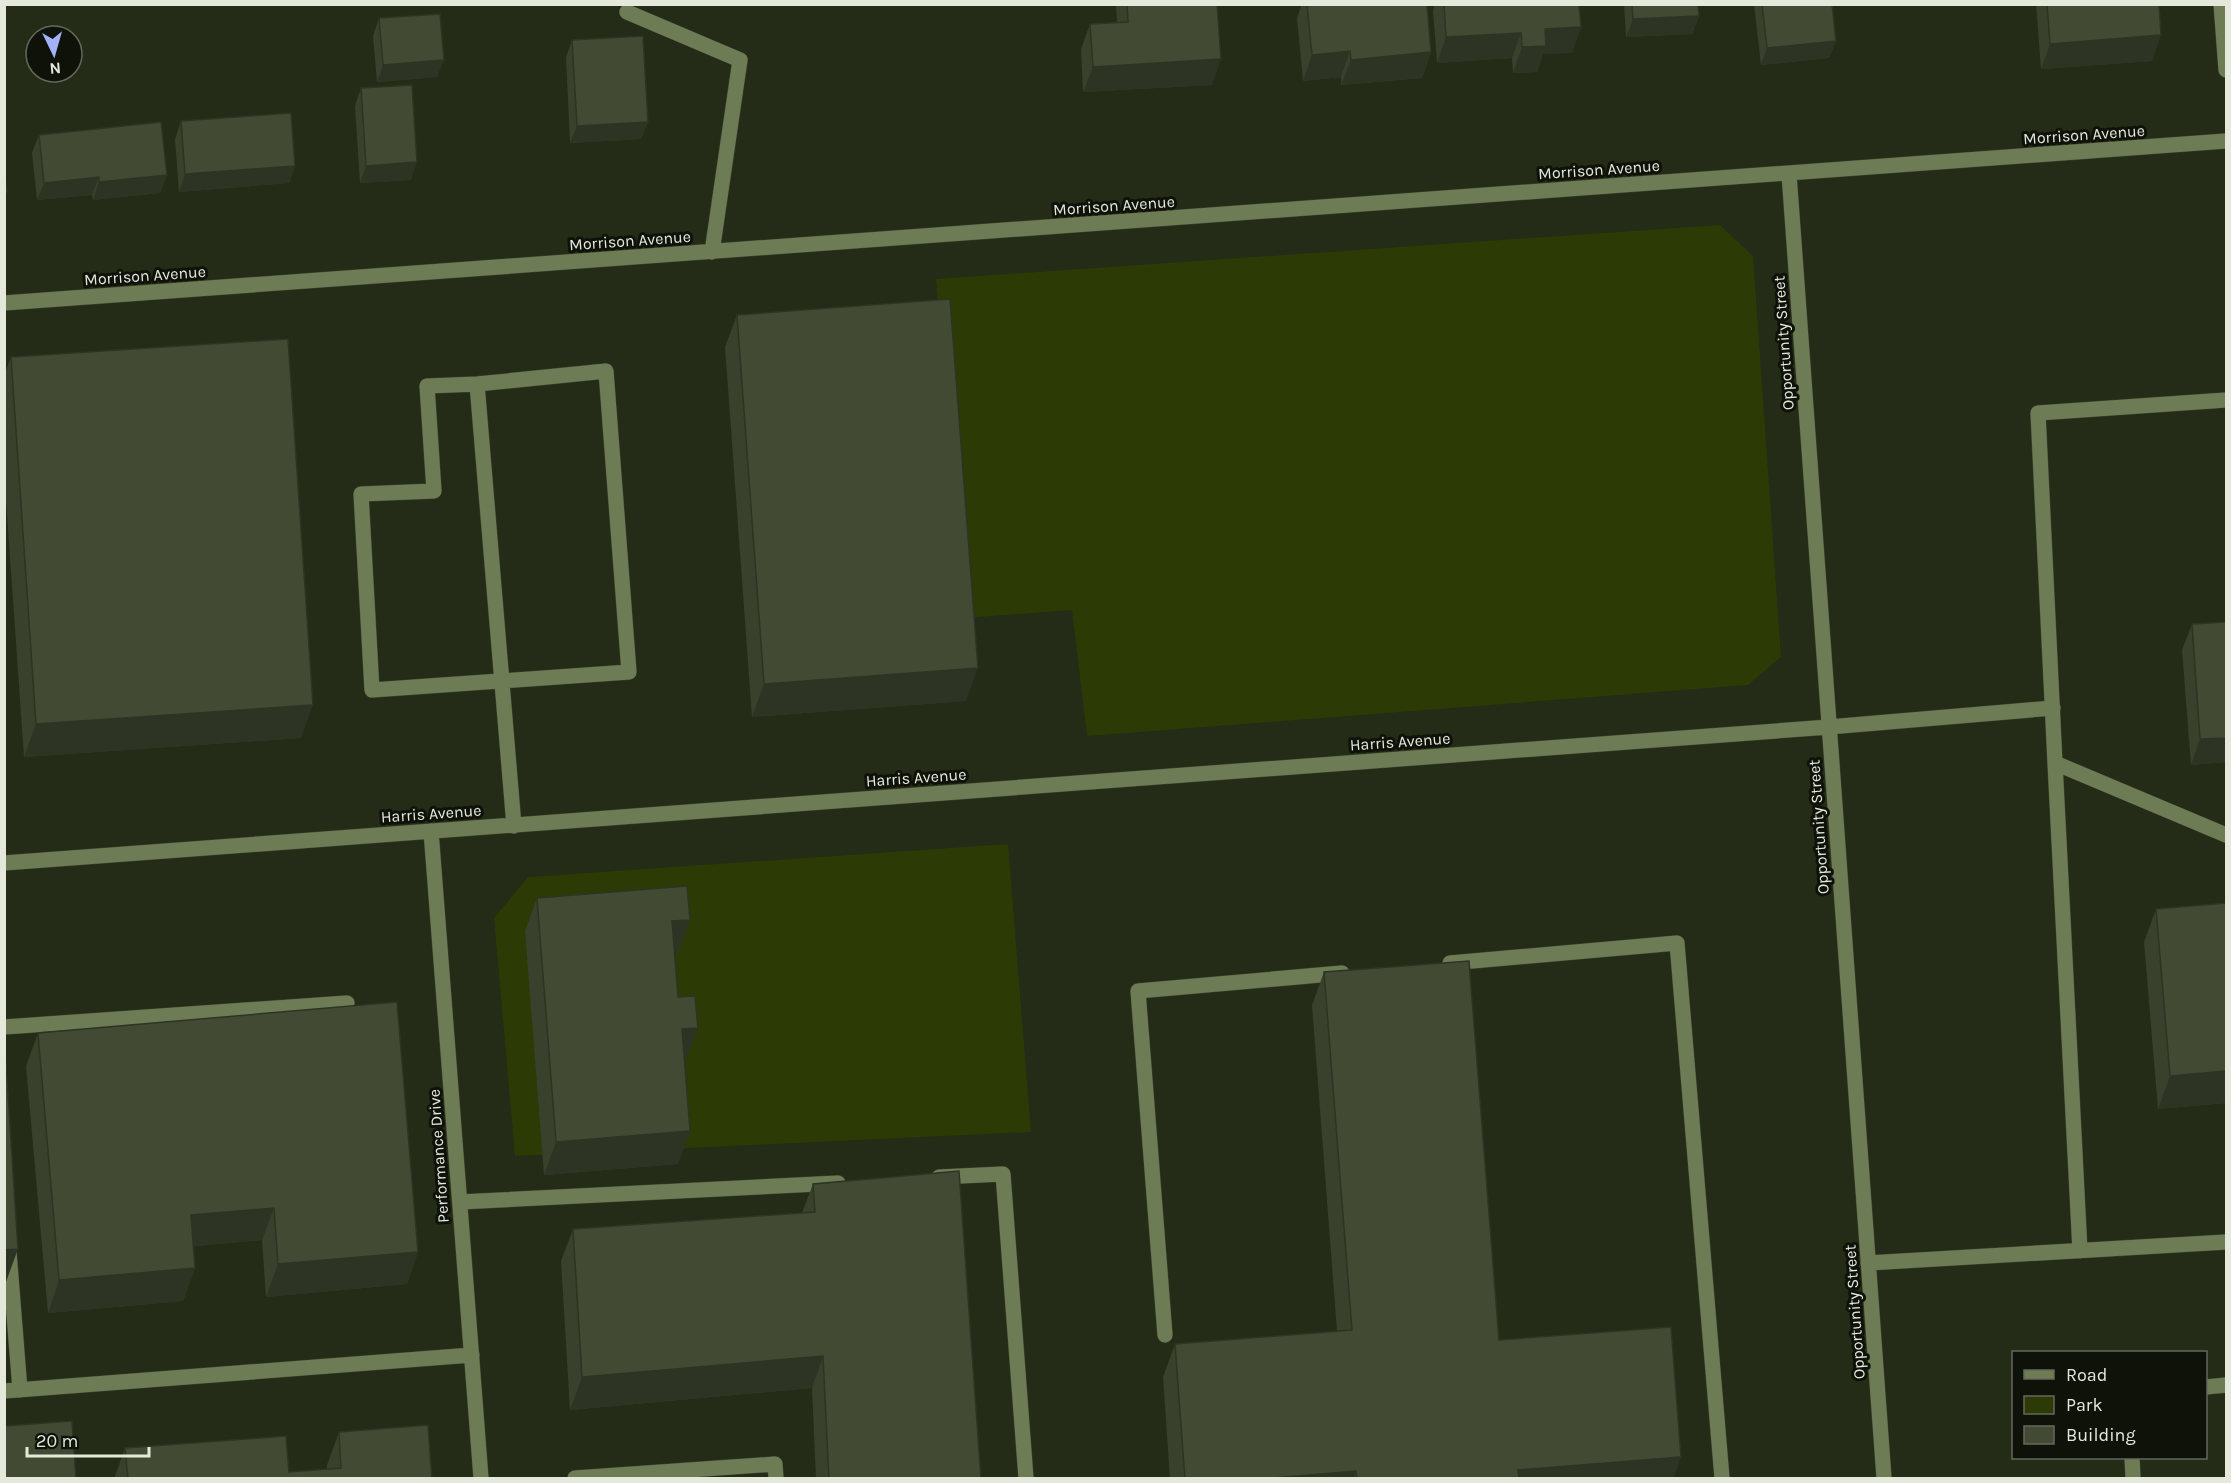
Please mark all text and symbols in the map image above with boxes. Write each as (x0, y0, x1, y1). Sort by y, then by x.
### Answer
north arrow (24, 24, 84, 84)
text: N (49, 58, 62, 78)
street label: Morrison Avenue (2023, 121, 2146, 148)
street label: Morrison Avenue (1538, 156, 1661, 183)
street label: Morrison Avenue (1053, 192, 1176, 219)
street label: Morrison Avenue (569, 227, 692, 254)
street label: Morrison Avenue (84, 262, 207, 289)
street label: Opportunity Street (1769, 275, 1798, 411)
street label: Harris Avenue (1349, 729, 1451, 754)
street label: Opportunity Street (1804, 759, 1833, 895)
street label: Harris Avenue (865, 765, 967, 790)
street label: Harris Avenue (380, 801, 482, 826)
street label: Performance Drive (424, 1088, 453, 1223)
street label: Opportunity Street (1840, 1244, 1869, 1380)
legend (2012, 1351, 2207, 1459)
text: Road (2066, 1364, 2107, 1386)
text: Park (2066, 1394, 2103, 1416)
scale bar (27, 1420, 148, 1458)
text: Building (2066, 1424, 2136, 1446)
text: 20 m (36, 1430, 78, 1452)

